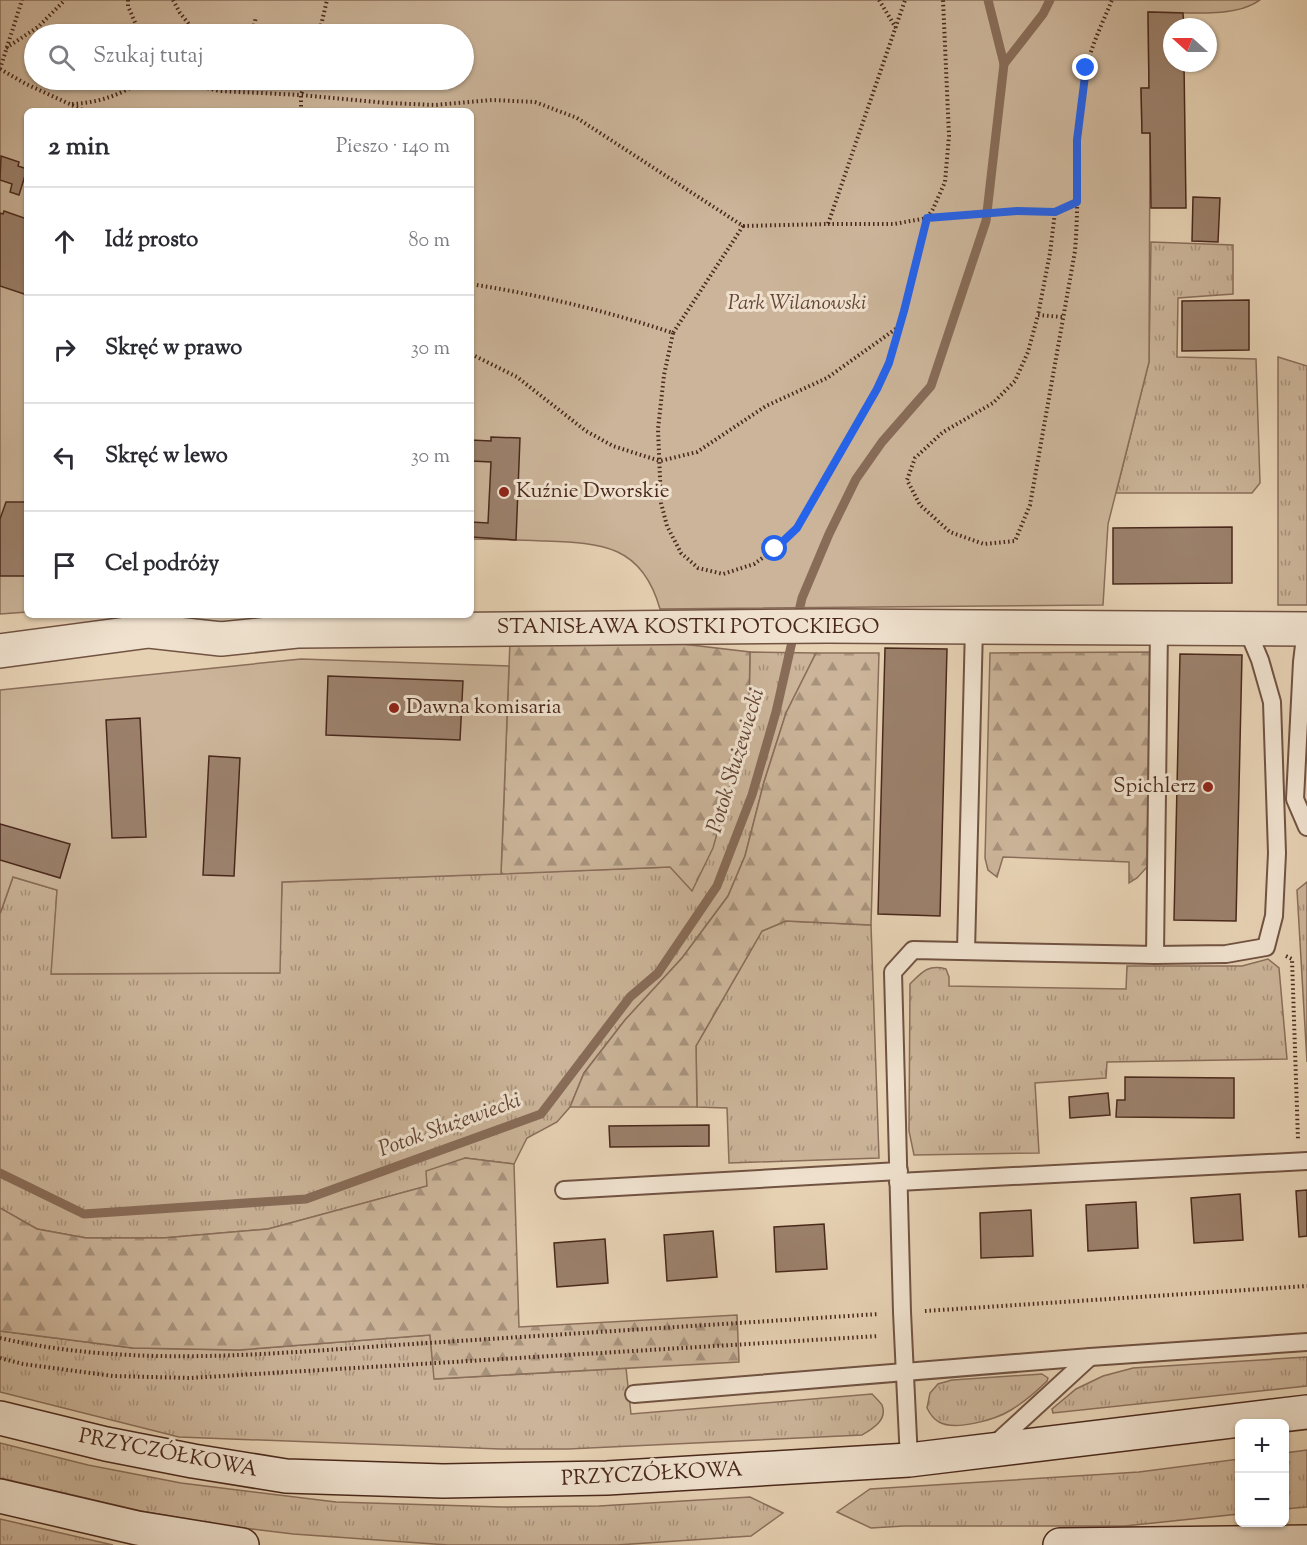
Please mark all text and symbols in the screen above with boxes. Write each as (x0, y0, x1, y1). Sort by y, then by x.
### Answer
north arrow (1163, 18, 1217, 72)
search box (24, 24, 474, 90)
icon: search (45, 41, 78, 74)
text: Szukaj tutaj (93, 41, 204, 73)
route end (1072, 54, 1098, 80)
text: 2 min (48, 129, 110, 166)
text: Pieszo · 140 m (336, 133, 450, 162)
icon: ahead (48, 225, 81, 258)
text: Idź prosto (105, 225, 198, 257)
text: 80 m (409, 227, 450, 256)
park label: Park Wilanowski (728, 289, 866, 319)
icon: right (48, 333, 81, 366)
text: Skręć w prawo (105, 333, 242, 365)
text: 30 m (411, 335, 450, 364)
icon: left (48, 441, 81, 474)
text: Skręć w lewo (105, 441, 228, 473)
text: 30 m (411, 443, 450, 472)
place label: Kuźnie Dworskie (516, 477, 670, 507)
marker: Kuźnie Dworskie (497, 485, 511, 499)
route start (761, 535, 787, 561)
icon: arrive (48, 549, 81, 582)
text: Cel podróży (105, 549, 219, 581)
street label: STANISŁAWA KOSTKI POTOCKIEGO (497, 613, 879, 643)
water label: Potok Służewiecki (700, 685, 774, 837)
place label: Dawna komisaria (406, 693, 562, 723)
marker: Dawna komisaria (387, 701, 401, 715)
place label: Spichlerz (1113, 772, 1196, 802)
marker: Spichlerz (1201, 780, 1215, 794)
water label: Potok Służewiecki (374, 1085, 526, 1167)
map controls (1235, 1419, 1289, 1527)
button: + (1235, 1419, 1289, 1473)
street label: PRZYCZÓŁKOWA (76, 1422, 260, 1486)
street label: PRZYCZÓŁKOWA (561, 1455, 743, 1495)
button: − (1235, 1473, 1289, 1527)

